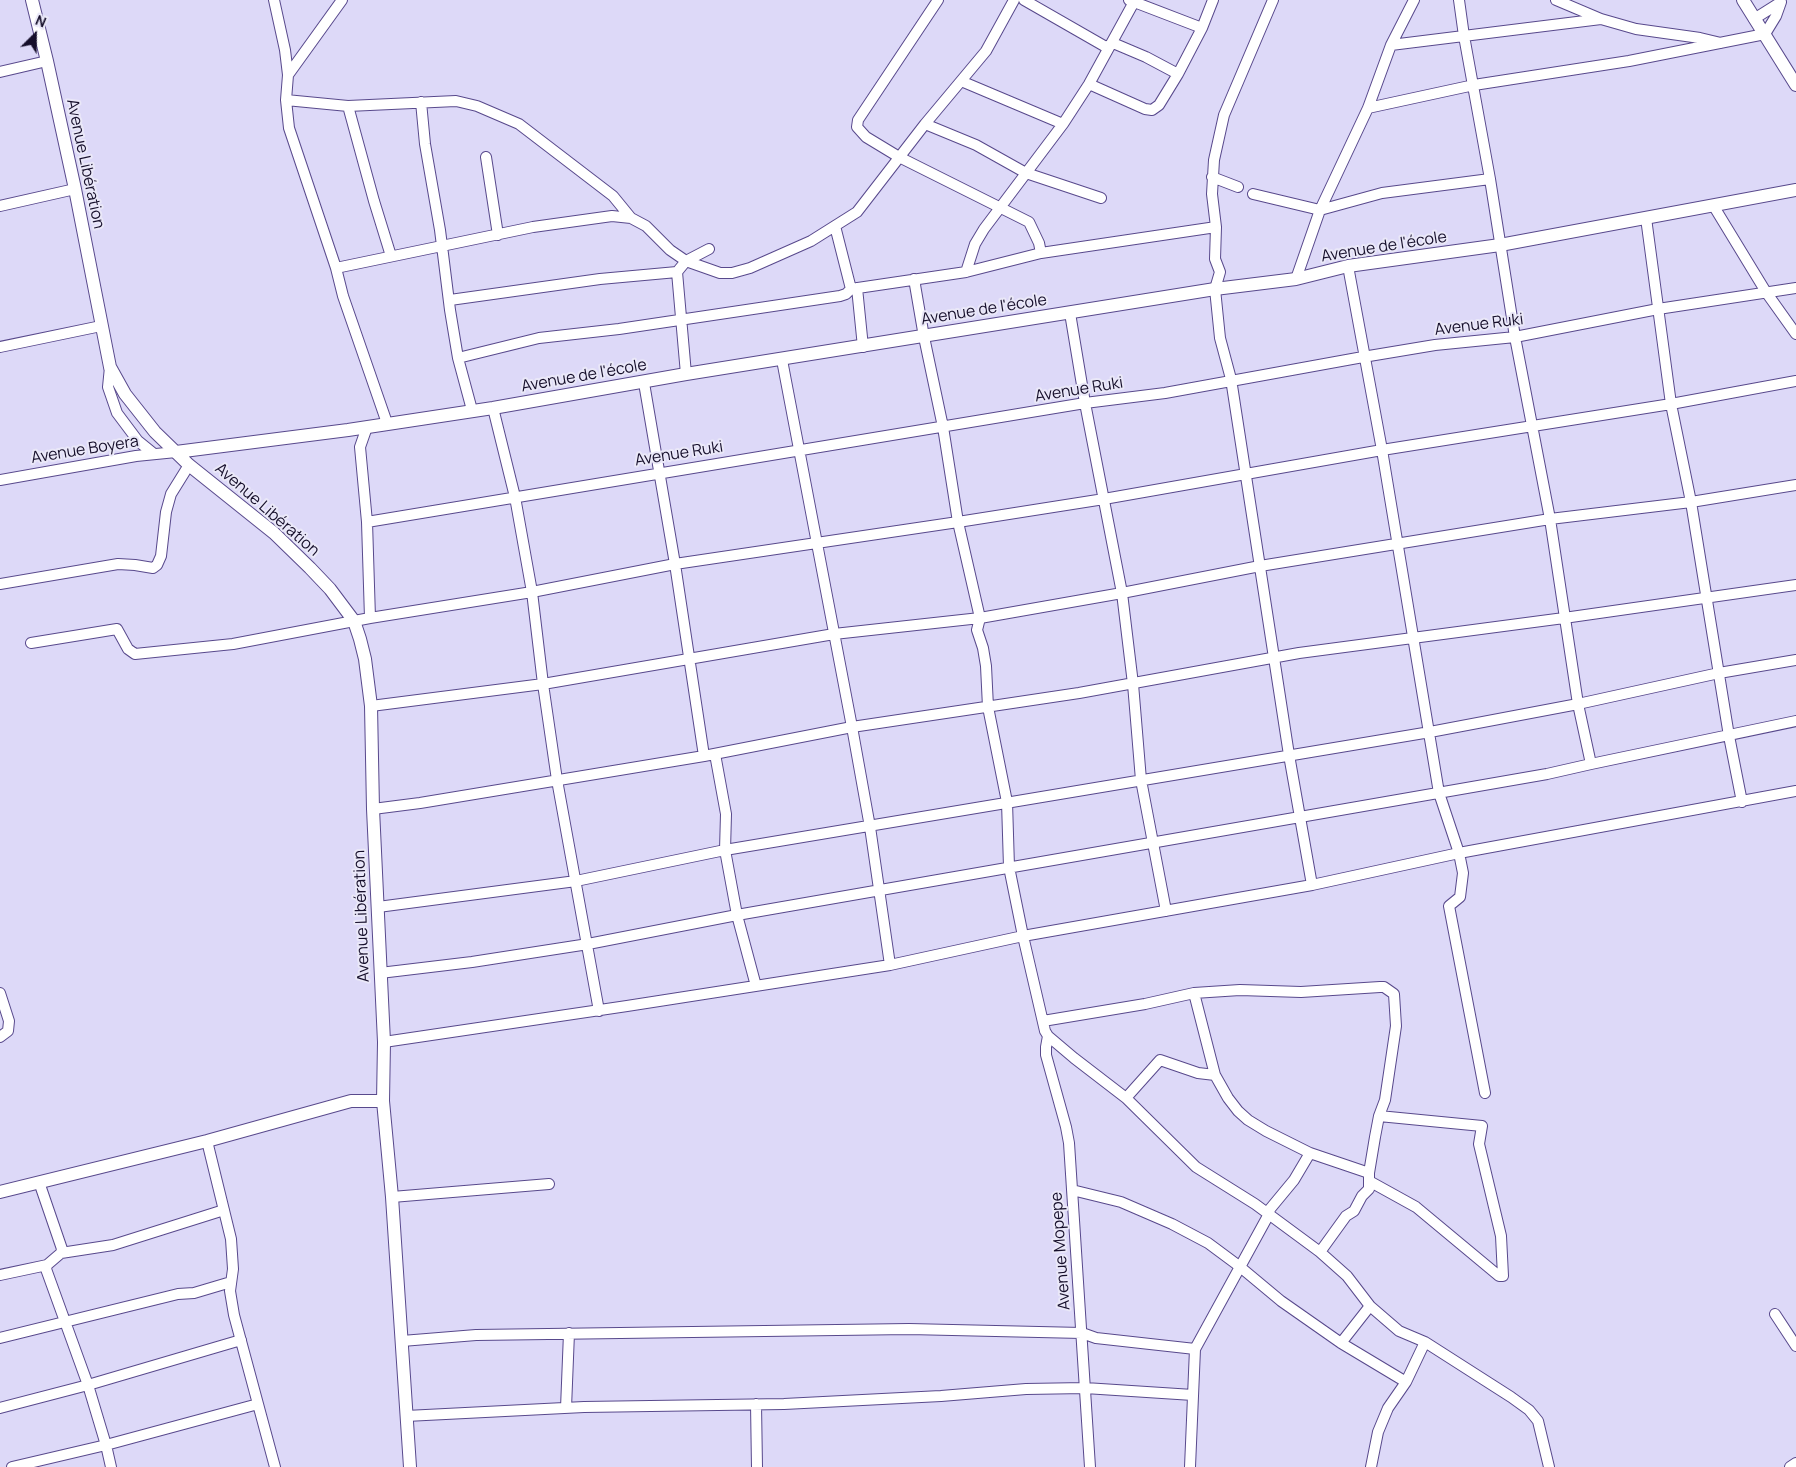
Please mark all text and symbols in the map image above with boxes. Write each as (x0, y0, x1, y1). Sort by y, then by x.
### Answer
north arrow (10, 10, 60, 60)
text: N (33, 10, 49, 31)
street label: Avenue Libération (62, 97, 108, 231)
street label: Avenue de l'école (1320, 228, 1448, 266)
street label: Avenue de l'école (920, 291, 1048, 329)
street label: Avenue Ruki (1434, 310, 1524, 340)
street label: Avenue de l'école (520, 356, 648, 396)
street label: Avenue Ruki (1033, 374, 1125, 406)
street label: Avenue Boyera (30, 432, 140, 468)
street label: Avenue Ruki (633, 438, 725, 470)
street label: Avenue Libération (211, 459, 323, 561)
street label: Avenue Libération (350, 850, 374, 982)
street label: Avenue Mopepe (1047, 1191, 1075, 1311)

